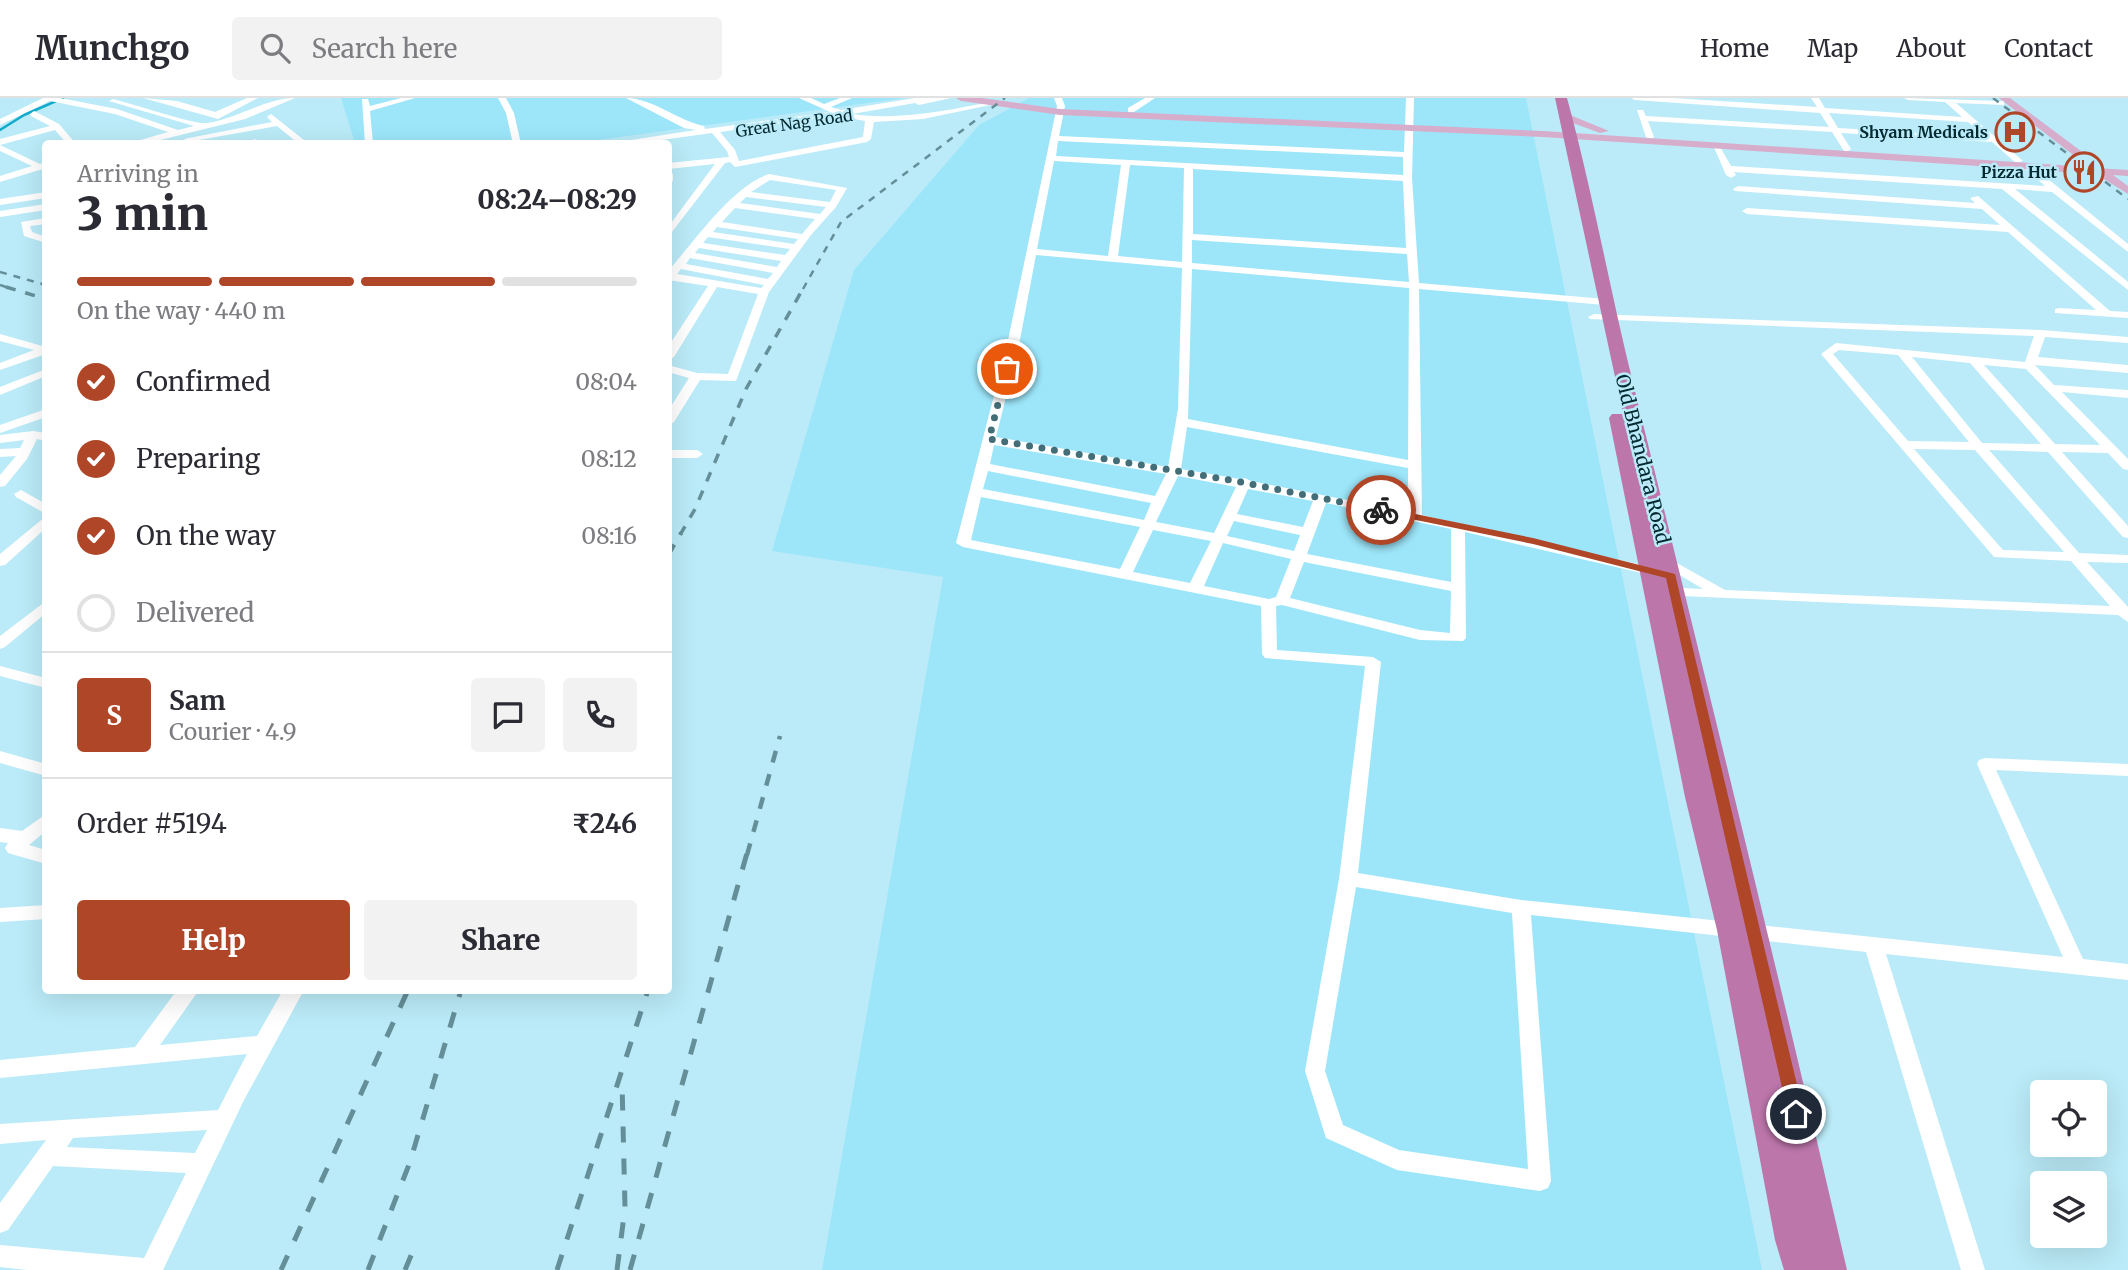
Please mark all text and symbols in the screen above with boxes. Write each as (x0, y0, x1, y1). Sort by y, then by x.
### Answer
search box (232, 17, 722, 80)
text: Munchgo (35, 28, 190, 69)
icon: search (256, 29, 294, 67)
text: Search here (312, 32, 457, 65)
text: Home (1700, 33, 1769, 64)
text: Map (1807, 33, 1858, 64)
text: About (1896, 33, 1966, 64)
text: Contact (2004, 33, 2093, 64)
street label: Great Nag Road (734, 105, 854, 141)
hospital icon: Shyam Medicals (1994, 111, 2036, 153)
place label: Shyam Medicals (1859, 122, 1988, 142)
restaurant icon: Pizza Hut (2063, 151, 2105, 193)
text: Arriving in (77, 159, 199, 188)
place label: Pizza Hut (1981, 162, 2058, 182)
text: 08:24–08:29 (477, 183, 637, 216)
text: 3 min (77, 185, 208, 243)
text: On the way · 440 m (77, 296, 285, 325)
pin (977, 339, 1037, 399)
icon: bag (988, 350, 1026, 388)
icon: check (77, 363, 115, 401)
text: Confirmed (136, 365, 271, 398)
text: 08:04 (575, 367, 637, 396)
street label: Old Bhandara Road (1610, 372, 1676, 546)
icon: check (77, 440, 115, 478)
text: Preparing (136, 442, 260, 475)
text: 08:12 (581, 444, 637, 473)
courier (1346, 475, 1416, 545)
icon: bike (1362, 491, 1400, 529)
icon: check (77, 517, 115, 555)
text: On the way (136, 519, 276, 552)
text: 08:16 (581, 521, 637, 550)
text: Delivered (136, 596, 255, 629)
button: chat (471, 678, 545, 752)
button: phone (563, 678, 637, 752)
text: Sam (169, 684, 226, 717)
text: S (106, 699, 122, 732)
text: Courier · 4.9 (169, 717, 297, 746)
text: Order #5194 (77, 807, 227, 840)
text: ₹246 (572, 807, 637, 840)
button: Help (77, 900, 350, 980)
button: Share (364, 900, 637, 980)
map controls (2030, 1080, 2107, 1248)
button: locate (2030, 1080, 2107, 1157)
pin (1766, 1084, 1826, 1144)
icon: home (1777, 1095, 1815, 1133)
button: layers (2030, 1171, 2107, 1248)

